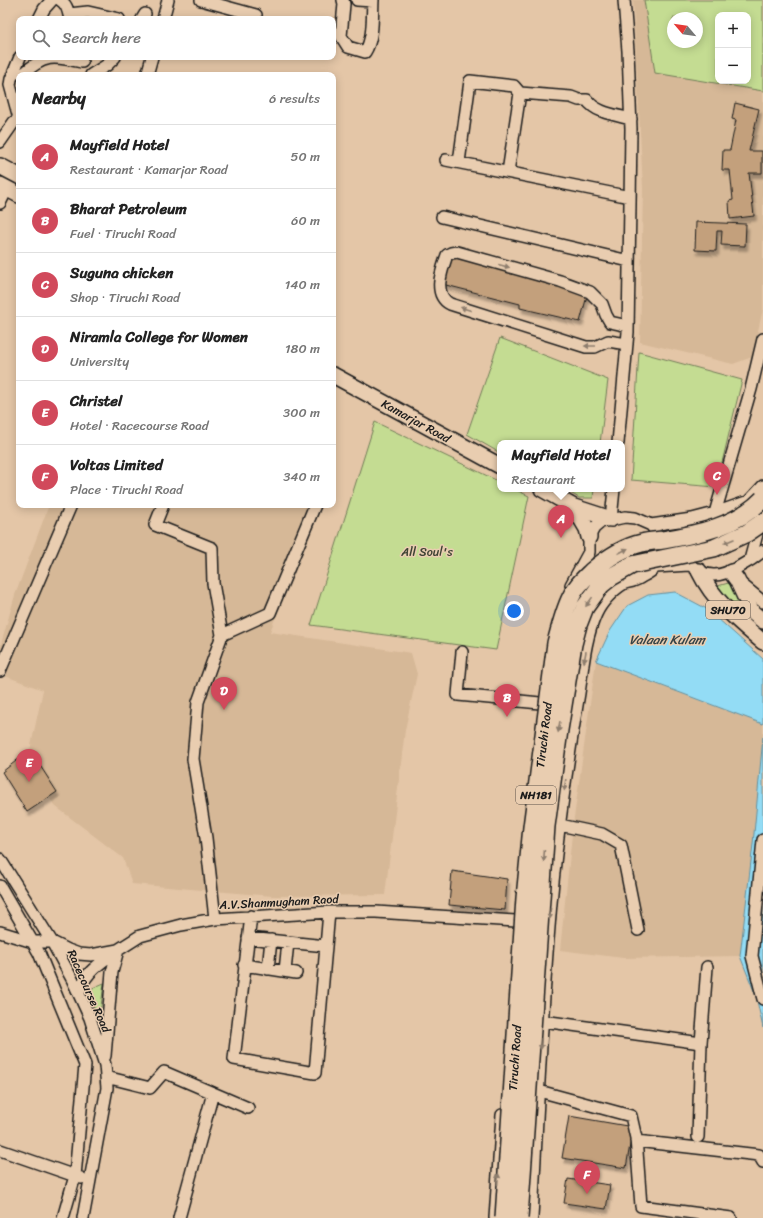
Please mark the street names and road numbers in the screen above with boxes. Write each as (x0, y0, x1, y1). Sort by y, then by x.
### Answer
street label: Kamarjar Road (377, 393, 455, 450)
road number: SHU70 (706, 601, 750, 619)
street label: Tiruchi Road (529, 699, 559, 769)
road number: NH181 (516, 786, 556, 804)
street label: A.V.Shanmugham Raod (218, 888, 341, 916)
street label: Racecourse Road (61, 946, 117, 1037)
street label: Tiruchi Road (502, 1023, 528, 1092)

